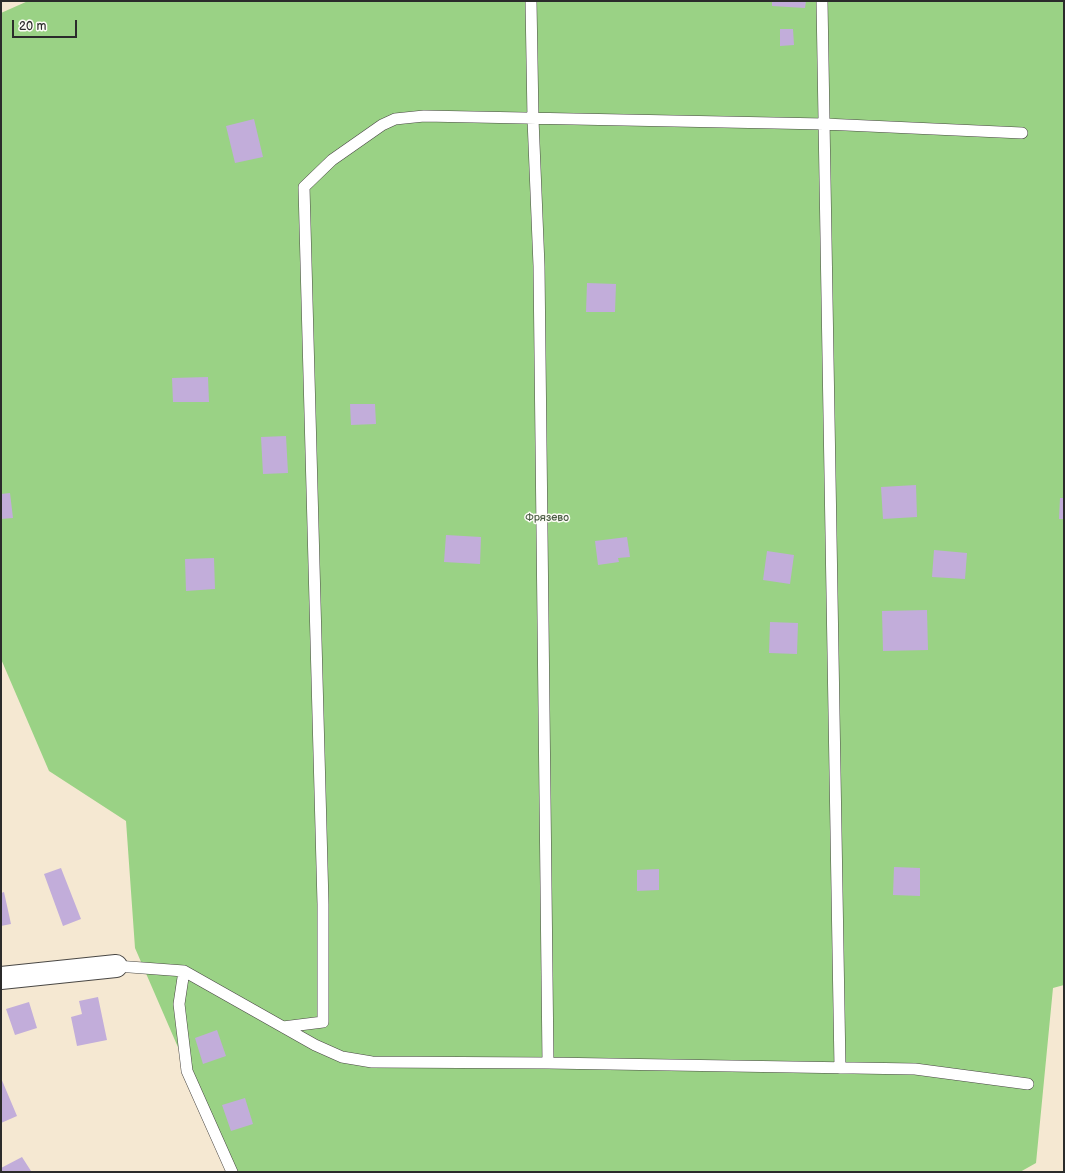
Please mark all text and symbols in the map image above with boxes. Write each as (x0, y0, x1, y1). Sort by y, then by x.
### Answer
scale bar (14, 12, 79, 38)
text: 20 m (19, 19, 46, 34)
park label: Фрязево (525, 511, 569, 525)

